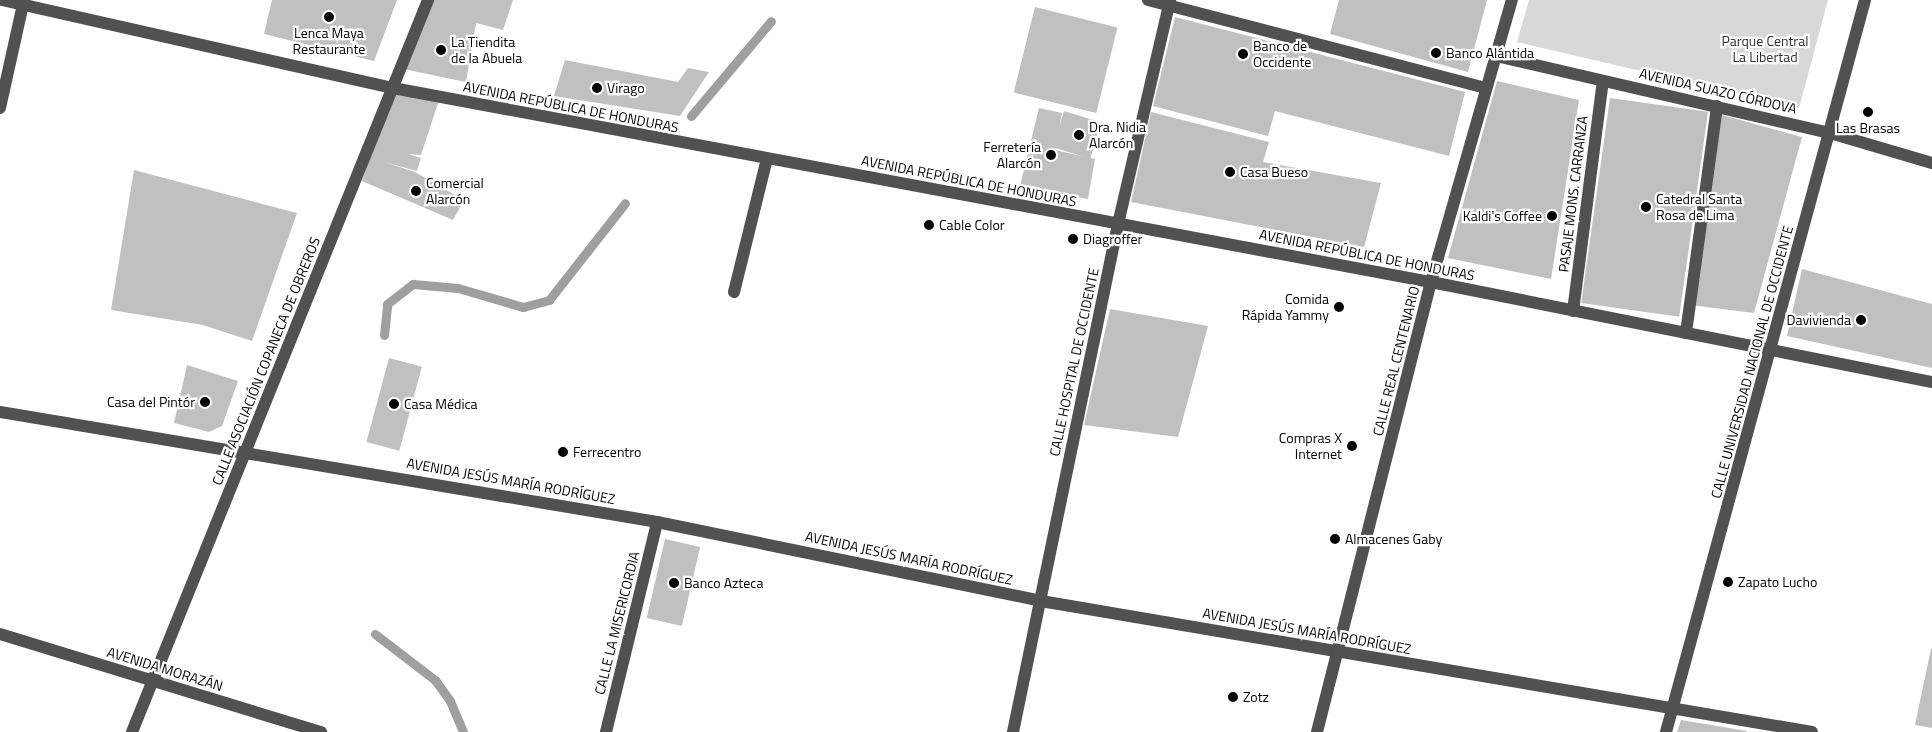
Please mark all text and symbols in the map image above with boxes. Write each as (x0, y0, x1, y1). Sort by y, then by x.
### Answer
marker: Lenca Maya Restaurante (323, 11, 335, 23)
place label: Lenca Maya Restaurante (293, 25, 365, 58)
park label: Parque Central La Libertad (1722, 33, 1808, 65)
place label: La Tiendita de la Abuela (451, 34, 522, 66)
place label: Banco de Occidente (1253, 38, 1311, 70)
marker: La Tiendita de la Abuela (435, 44, 447, 56)
place label: Banco Alántida (1446, 45, 1534, 61)
marker: Banco Alántida (1430, 47, 1442, 59)
marker: Banco de Occidente (1237, 48, 1249, 60)
street label: AVENIDA SUAZO CÓRDOVA (1638, 65, 1798, 117)
street label: AVENIDA REPÚBLICA DE HONDURAS (462, 78, 680, 136)
place label: Virago (607, 80, 645, 96)
marker: Virago (591, 82, 603, 94)
marker: Las Brasas (1862, 106, 1874, 118)
street label: PASAJE MONS. CARRANZA (1555, 115, 1591, 273)
place label: Dra. Nidia Alarcón (1089, 119, 1146, 152)
place label: Las Brasas (1836, 120, 1900, 136)
marker: Dra. Nidia Alarcón (1073, 129, 1085, 141)
place label: Ferretería Alarcón (983, 139, 1041, 172)
marker: Ferretería Alarcón (1045, 149, 1057, 161)
street label: AVENIDA REPÚBLICA DE HONDURAS (860, 152, 1078, 210)
place label: Casa Bueso (1240, 164, 1308, 180)
marker: Casa Bueso (1224, 166, 1236, 178)
place label: Comercial Alarcón (426, 175, 484, 208)
marker: Comercial Alarcón (410, 185, 422, 197)
place label: Catedral Santa Rosa de Lima (1656, 191, 1742, 223)
marker: Catedral Santa Rosa de Lima (1640, 201, 1652, 213)
place label: Kaldi's Coffee (1463, 208, 1542, 224)
marker: Kaldi's Coffee (1546, 210, 1558, 222)
place label: Cable Color (939, 217, 1005, 233)
marker: Cable Color (923, 219, 935, 231)
street label: CALLE UNIVERSIDAD NACIONAL DE OCCIDENTE (1707, 224, 1797, 500)
street label: AVENIDA REPÚBLICA DE HONDURAS (1258, 226, 1476, 284)
place label: Diagroffer (1083, 231, 1142, 247)
marker: Diagroffer (1067, 233, 1079, 245)
street label: CALLE ASOCIACIÓN COPANECA DE OBREROS (208, 235, 324, 487)
street label: CALLE HOSPITAL DE OCCIDENTE (1046, 266, 1102, 458)
street label: CALLE REAL CENTENARIO (1369, 284, 1423, 438)
place label: Comida Rápida Yammy (1242, 291, 1329, 324)
marker: Comida Rápida Yammy (1333, 301, 1345, 313)
place label: Davivienda (1786, 312, 1851, 328)
marker: Davivienda (1855, 314, 1867, 326)
place label: Casa del Pintór (107, 394, 195, 410)
marker: Casa del Pintór (199, 396, 211, 408)
place label: Casa Médica (404, 396, 478, 412)
marker: Casa Médica (388, 398, 400, 410)
place label: Compras X Internet (1279, 430, 1342, 462)
marker: Compras X Internet (1346, 440, 1358, 452)
place label: Ferrecentro (573, 444, 641, 460)
marker: Ferrecentro (557, 446, 569, 458)
street label: AVENIDA JESÚS MARÍA RODRÍGUEZ (405, 454, 617, 508)
street label: AVENIDA JESÚS MARÍA RODRÍGUEZ (804, 528, 1014, 588)
place label: Almacenes Gaby (1345, 531, 1442, 547)
marker: Almacenes Gaby (1329, 533, 1341, 545)
street label: CALLE LA MISERICORDIA (591, 550, 643, 696)
place label: Zapato Lucho (1738, 574, 1817, 590)
place label: Banco Azteca (684, 575, 763, 591)
marker: Zapato Lucho (1722, 576, 1734, 588)
marker: Banco Azteca (668, 577, 680, 589)
street label: AVENIDA JESÚS MARÍA RODRÍGUEZ (1201, 604, 1413, 658)
street label: AVENIDA MORAZÁN (105, 643, 225, 695)
place label: Zotz (1243, 689, 1269, 705)
marker: Zotz (1227, 691, 1239, 703)

